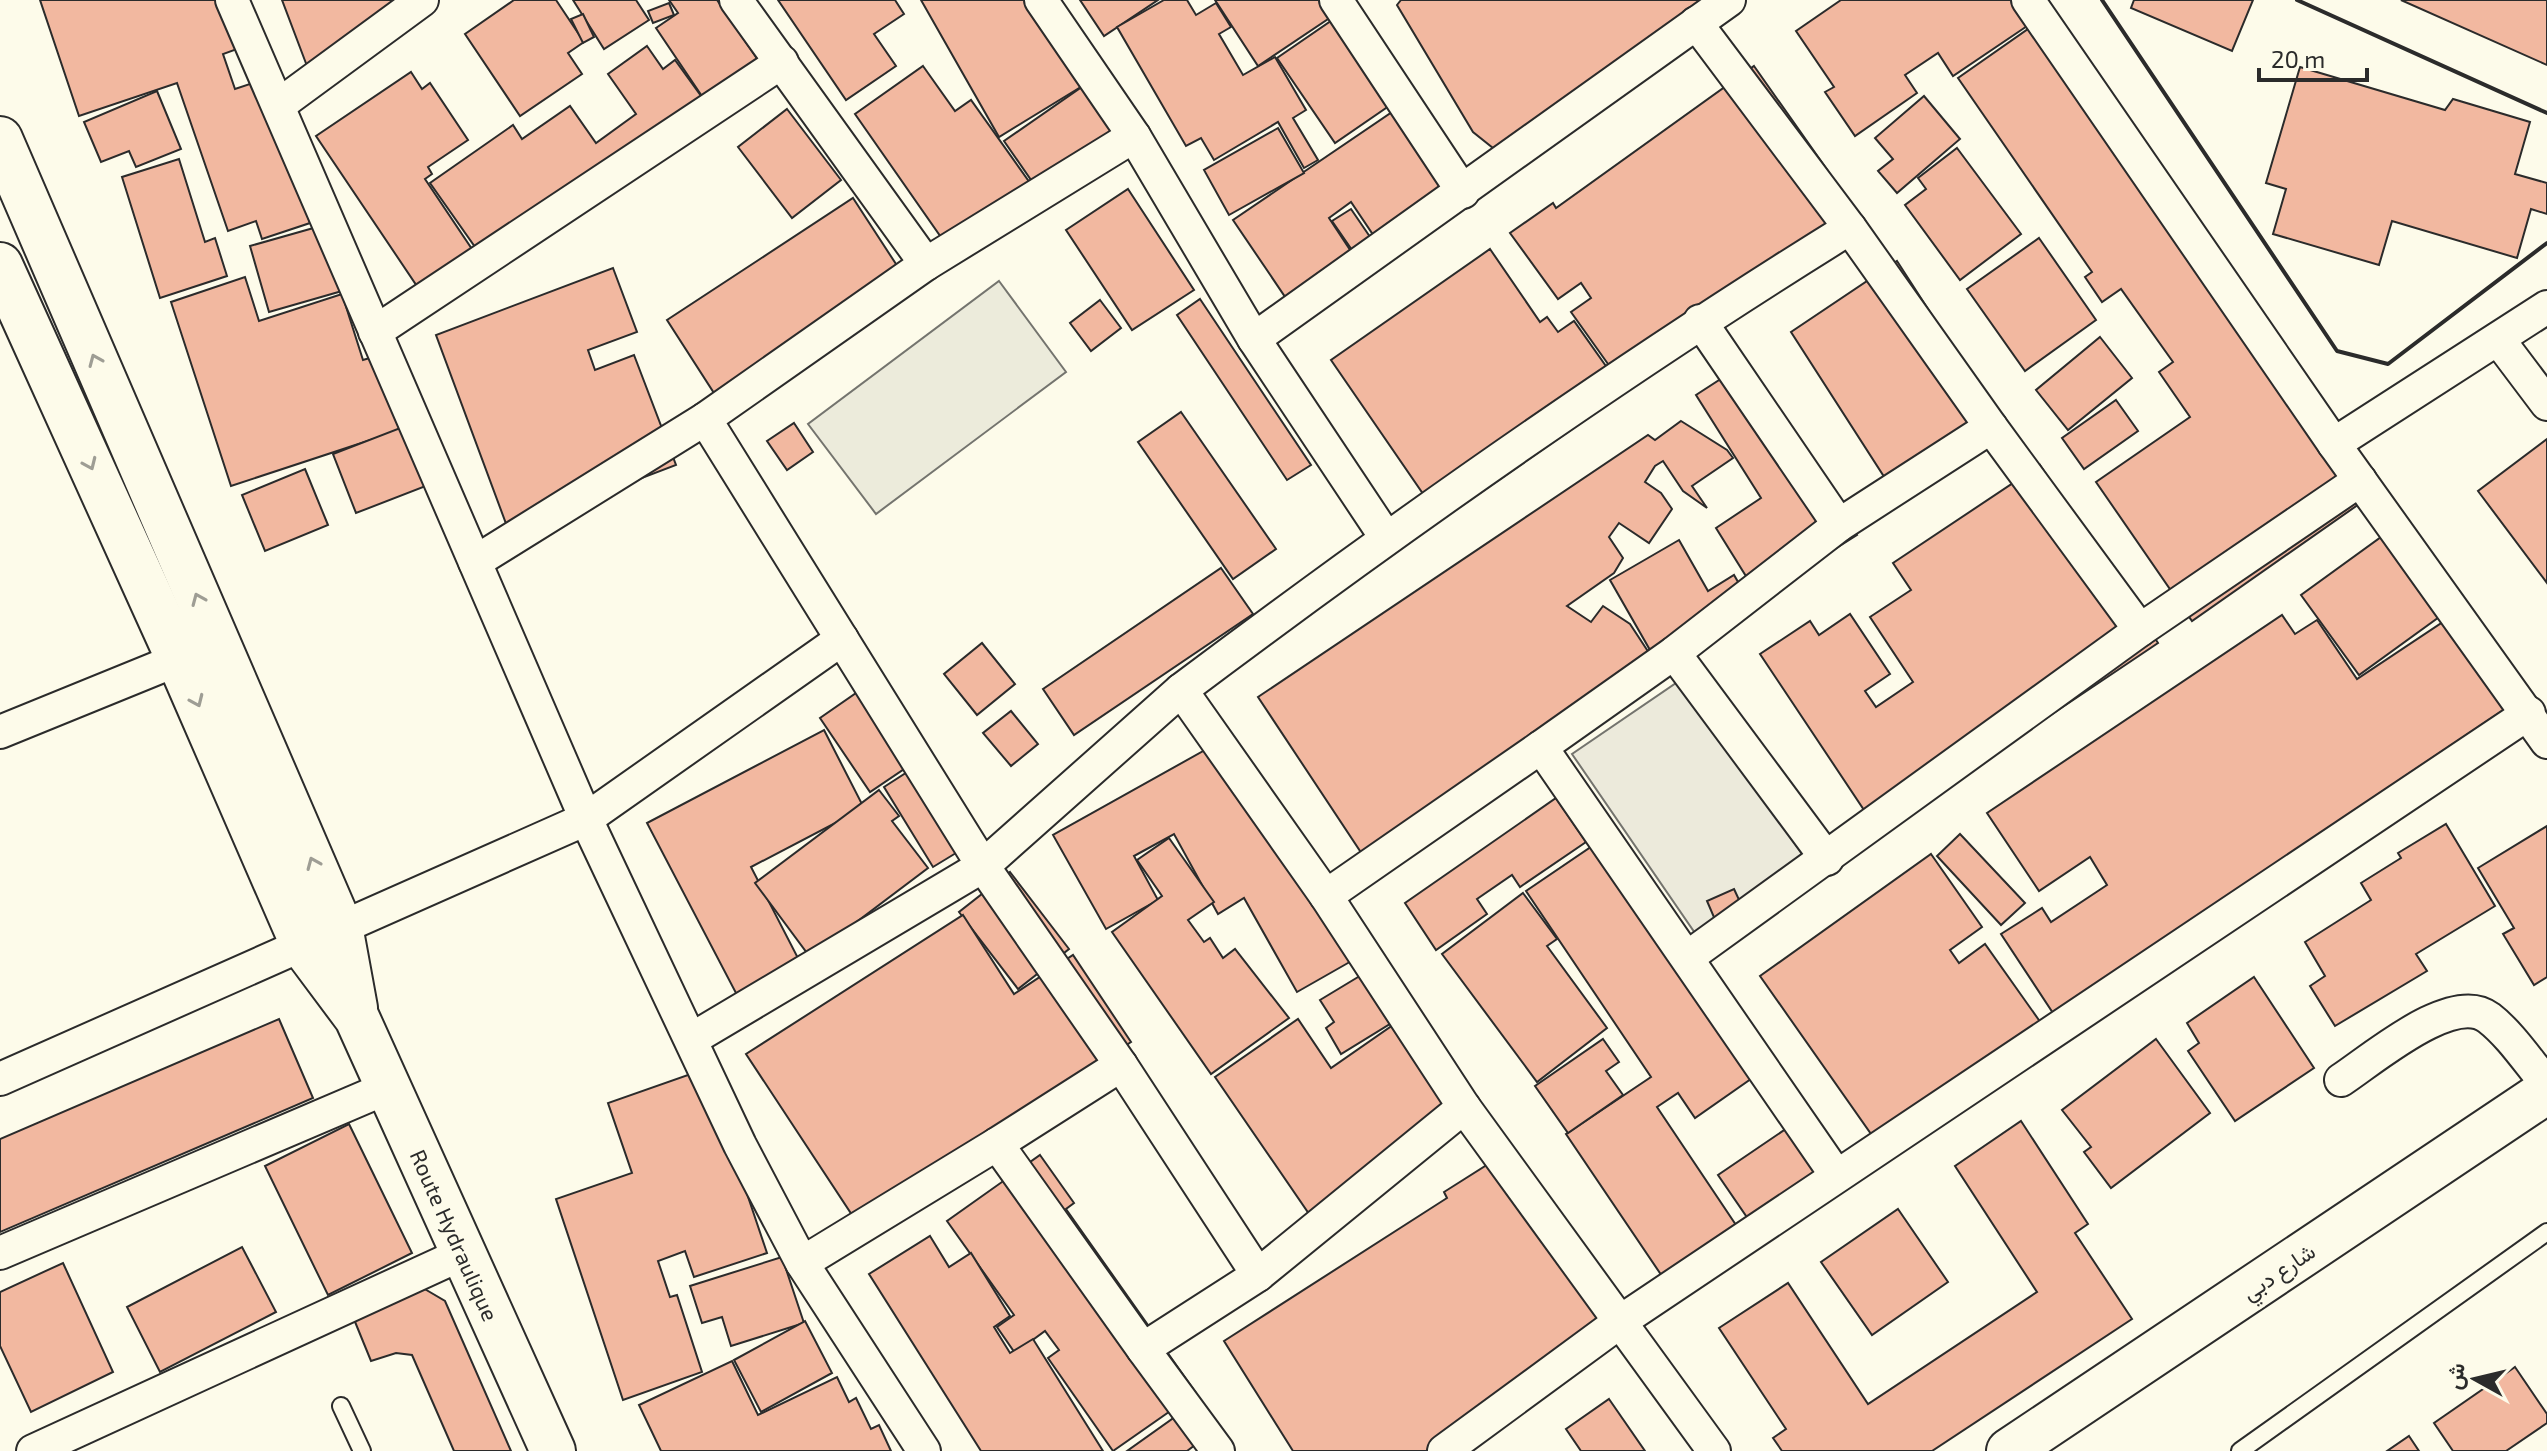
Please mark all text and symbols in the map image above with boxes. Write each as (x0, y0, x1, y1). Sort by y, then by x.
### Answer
scale bar (2259, 32, 2367, 82)
text: 20 m (2271, 44, 2325, 73)
one-way arrow (89, 354, 105, 369)
one-way arrow (80, 455, 96, 470)
one-way arrow (192, 593, 208, 607)
one-way arrow (188, 692, 204, 707)
one-way arrow (306, 857, 322, 872)
street label: Route Hydraulique (406, 1145, 504, 1325)
street label: شارع دبي (2237, 1237, 2323, 1311)
north arrow (2435, 1339, 2515, 1419)
text: ش (2439, 1361, 2471, 1391)

